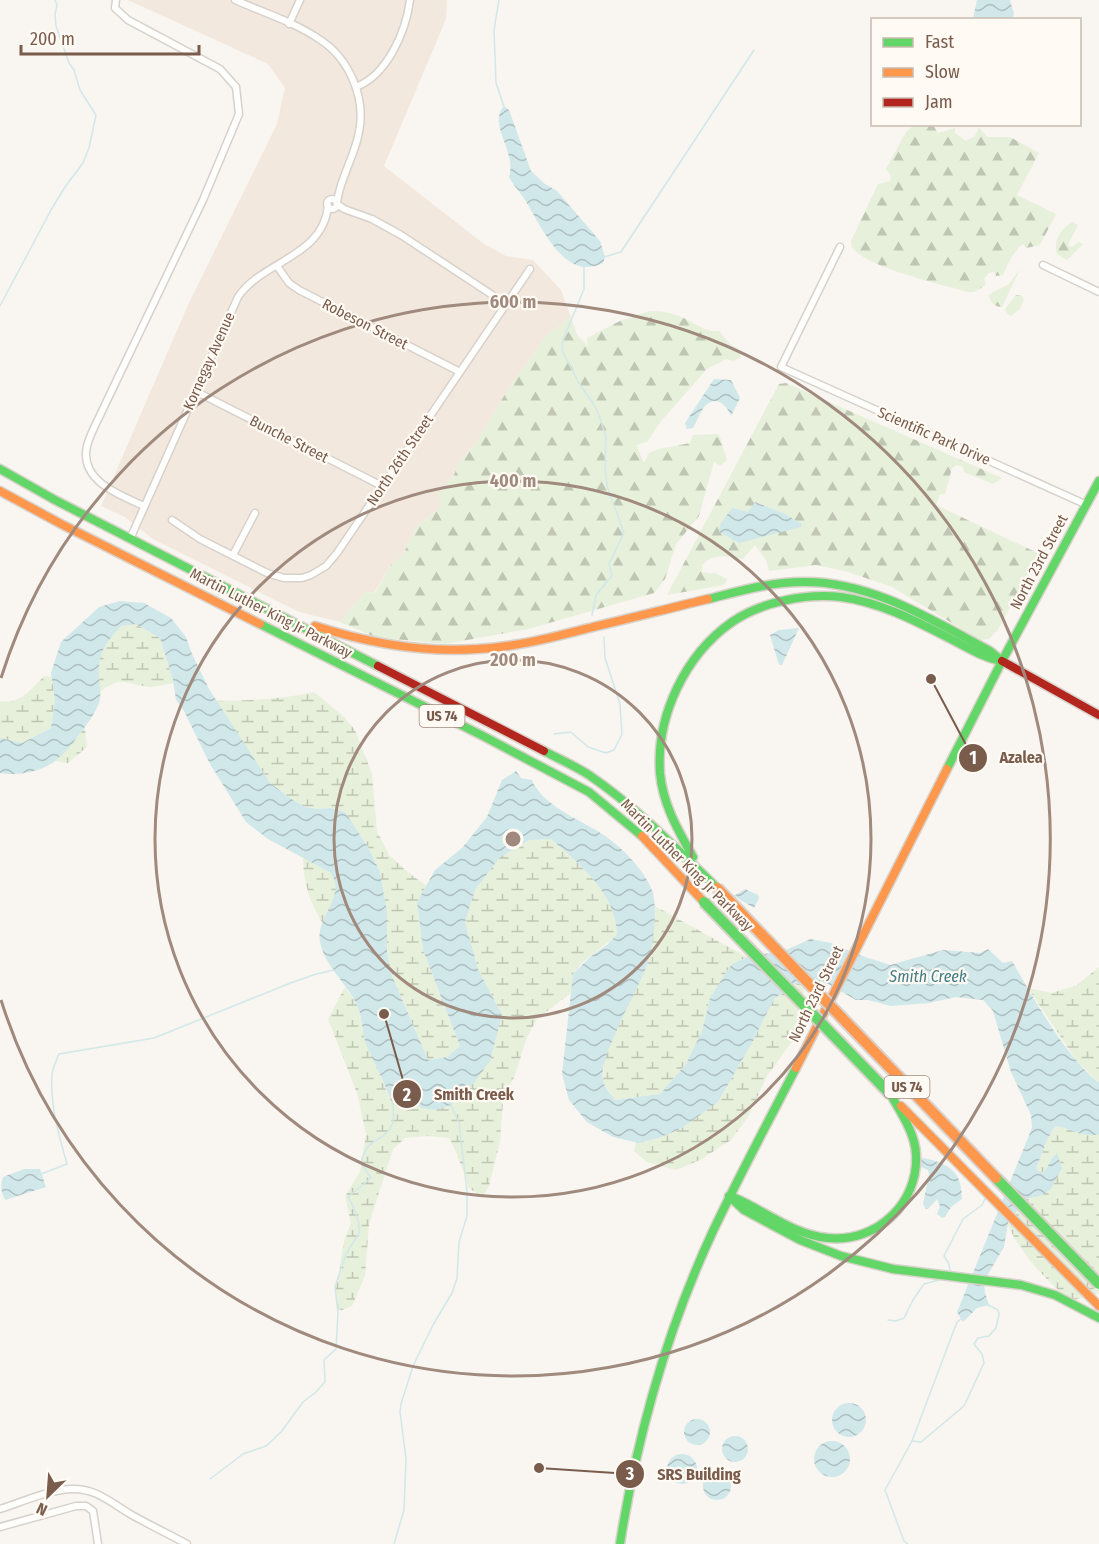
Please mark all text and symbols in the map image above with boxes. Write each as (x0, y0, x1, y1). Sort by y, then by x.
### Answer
scale bar (21, 18, 200, 56)
legend (871, 18, 1081, 126)
text: 200 m (30, 28, 75, 50)
text: Fast (925, 31, 954, 53)
text: Slow (925, 61, 960, 83)
text: Jam (925, 91, 953, 113)
text: 600 m (490, 291, 536, 313)
street label: Robeson Street (319, 295, 411, 353)
street label: Kornegay Avenue (179, 309, 239, 413)
street label: Scientific Park Drive (875, 403, 993, 469)
street label: Bunche Street (247, 411, 332, 467)
street label: North 26th Street (363, 411, 437, 509)
text: 400 m (490, 470, 536, 492)
street label: North 23rd Street (1006, 511, 1072, 613)
street label: Martin Luther King Jr Parkway (187, 564, 355, 662)
text: 200 m (489, 649, 536, 671)
road number: US 74 (420, 705, 464, 727)
callout: Azalea (958, 741, 1055, 775)
text: 1 (969, 747, 977, 769)
text: Azalea (998, 748, 1043, 767)
street label: Martin Luther King Jr Parkway (617, 795, 757, 935)
centre of rings (503, 829, 523, 849)
street label: North 23rd Street (785, 943, 847, 1045)
water label: Smith Creek (888, 967, 967, 986)
road number: US 74 (884, 1076, 930, 1098)
callout: Smith Creek (392, 1077, 526, 1111)
text: 2 (402, 1084, 411, 1106)
text: Smith Creek (434, 1085, 515, 1104)
callout: SRS Building (615, 1457, 753, 1491)
text: 3 (625, 1463, 635, 1485)
text: SRS Building (657, 1465, 741, 1484)
north arrow (18, 1466, 78, 1526)
text: N (34, 1499, 50, 1520)

